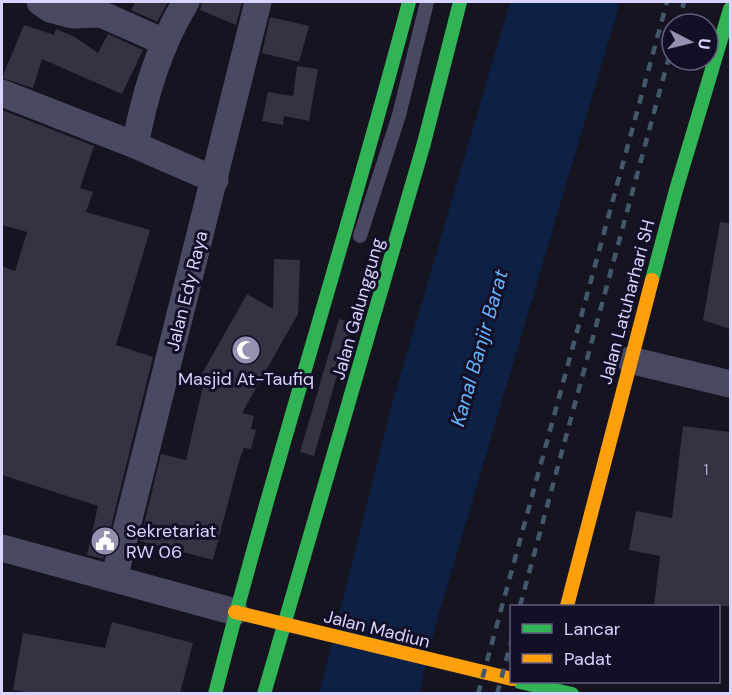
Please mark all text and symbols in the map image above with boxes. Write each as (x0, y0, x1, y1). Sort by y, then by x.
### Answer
north arrow (660, 12, 720, 72)
text: U (693, 37, 715, 50)
street label: Jalan Latuharhari SH (593, 217, 661, 387)
street label: Jalan Edy Raya (160, 228, 214, 354)
street label: Jalan Galunggung (326, 235, 390, 383)
water label: Kanal Banjir Barat (444, 266, 514, 429)
mosque icon: Masjid At-Taufiq (230, 334, 262, 366)
place label: Masjid At-Taufiq (178, 367, 314, 391)
house number: 1 (704, 460, 708, 480)
place label: Sekretariat RW 06 (126, 519, 216, 564)
public building icon: Sekretariat RW 06 (89, 525, 121, 557)
street label: Jalan Madiun (321, 604, 433, 654)
legend (510, 605, 720, 683)
text: Lancar (564, 617, 621, 641)
text: Padat (564, 647, 612, 671)

